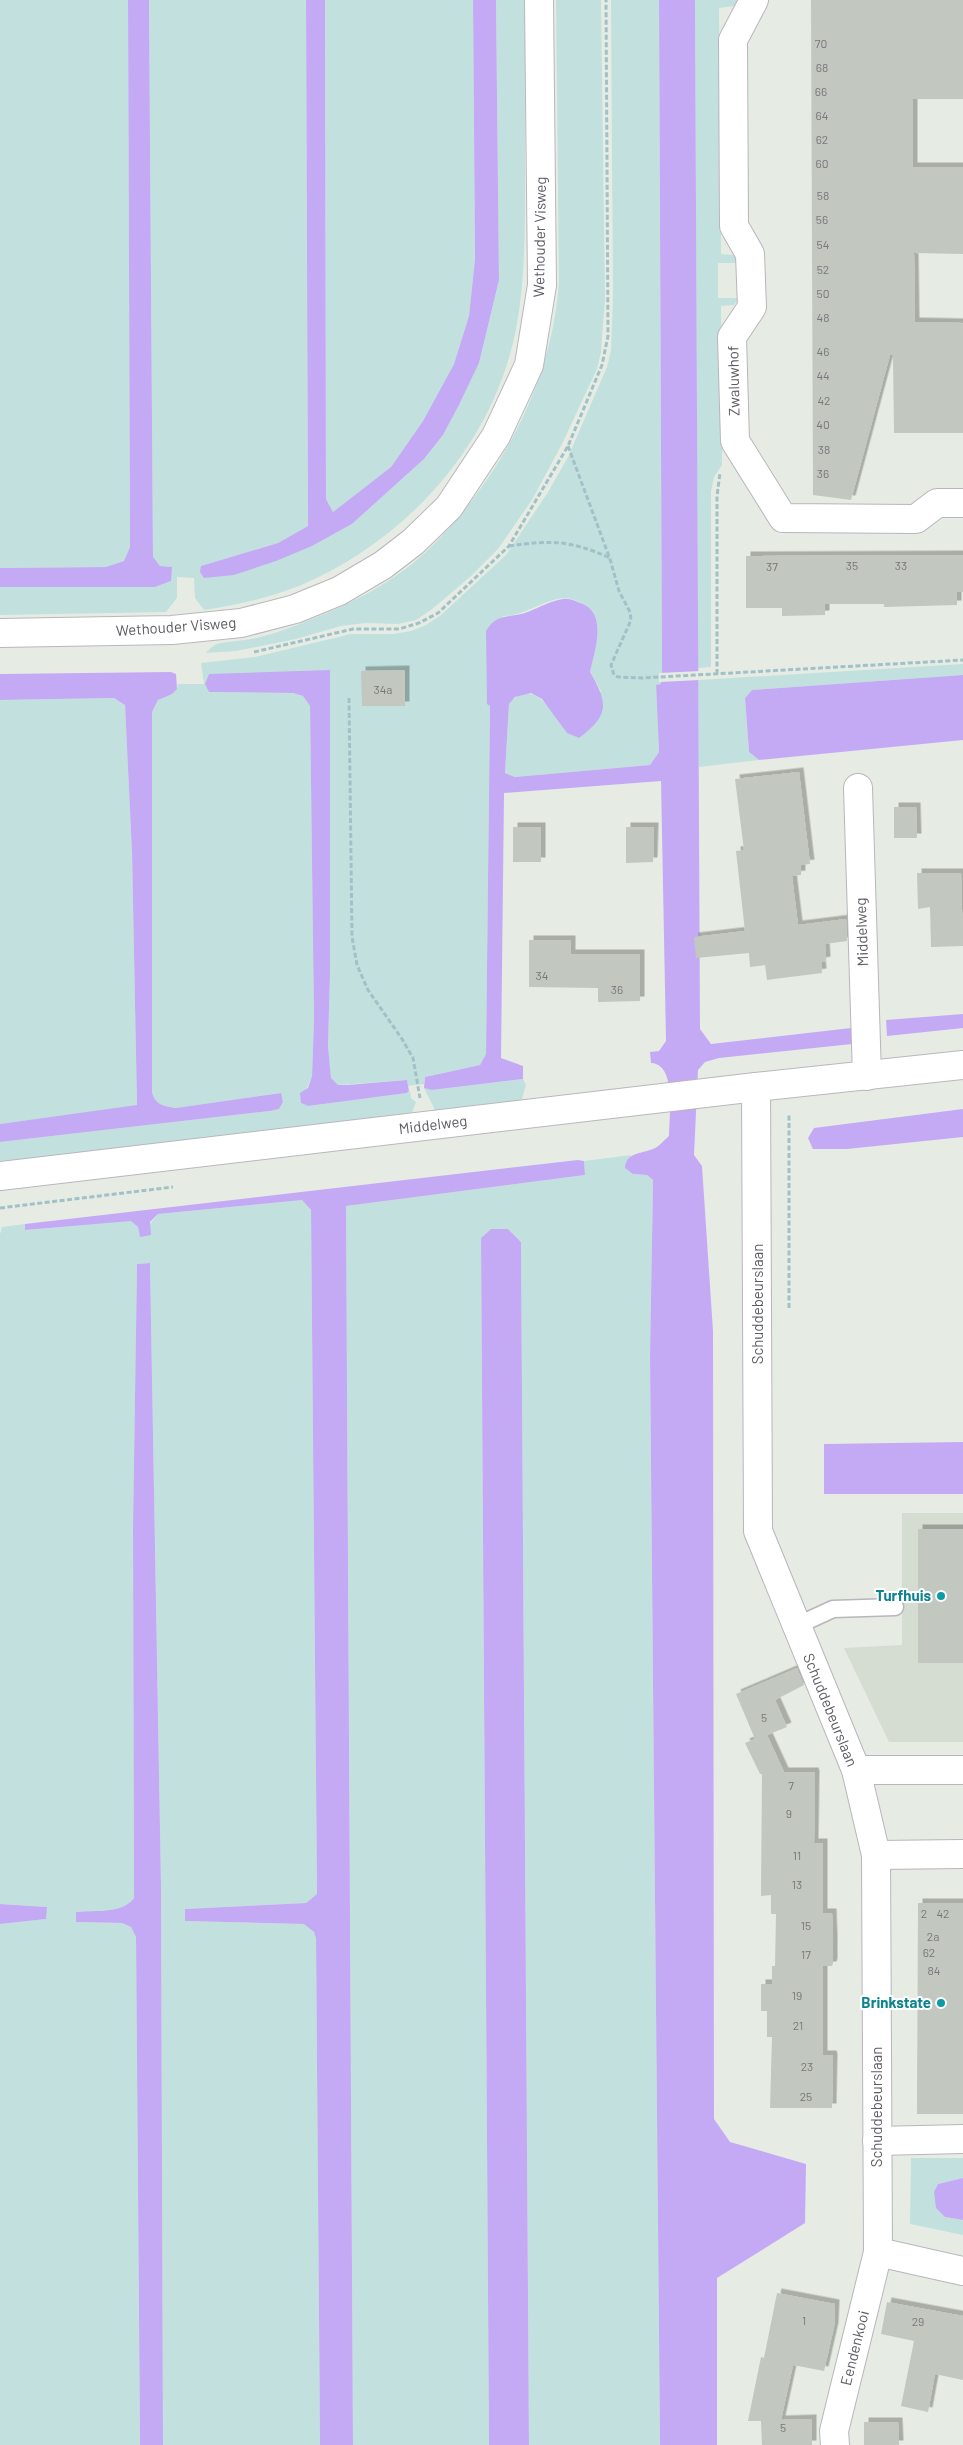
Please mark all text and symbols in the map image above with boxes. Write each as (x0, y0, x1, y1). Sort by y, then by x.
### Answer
house number: 70 (815, 36, 827, 50)
house number: 68 (816, 60, 828, 74)
house number: 66 (815, 84, 827, 98)
house number: 64 (816, 108, 828, 122)
house number: 62 (816, 132, 828, 146)
house number: 60 (816, 156, 828, 170)
street label: Wethouder Visweg (529, 177, 549, 297)
house number: 58 (817, 188, 829, 202)
house number: 56 (816, 212, 828, 226)
house number: 54 (817, 237, 829, 251)
house number: 52 (817, 262, 829, 276)
house number: 50 (817, 286, 829, 300)
house number: 48 (817, 310, 829, 324)
house number: 46 (817, 344, 829, 358)
street label: Zwaluwhof (723, 346, 743, 416)
house number: 44 (816, 368, 830, 382)
house number: 42 (817, 393, 831, 407)
house number: 40 (816, 417, 830, 431)
house number: 38 (818, 442, 830, 456)
house number: 36 (817, 466, 829, 480)
house number: 35 (846, 558, 858, 572)
house number: 33 (895, 558, 907, 572)
house number: 37 (766, 559, 778, 573)
street label: Wethouder Visweg (115, 613, 237, 639)
house number: 34a (374, 682, 392, 696)
street label: Middelweg (851, 897, 871, 967)
house number: 34 (536, 968, 548, 982)
house number: 36 (611, 982, 623, 996)
street label: Middelweg (398, 1111, 468, 1137)
street label: Schuddebeurslaan (748, 1244, 766, 1364)
place label: Turfhuis (875, 1586, 931, 1604)
marker: Turfhuis (935, 1590, 947, 1602)
street label: Schuddebeurslaan (800, 1650, 862, 1769)
house number: 5 (761, 1710, 767, 1724)
house number: 7 (788, 1778, 794, 1792)
house number: 9 (786, 1806, 792, 1820)
house number: 11 (793, 1848, 801, 1862)
house number: 13 (792, 1877, 802, 1891)
house number: 2 (921, 1906, 927, 1920)
house number: 42 (936, 1906, 950, 1920)
house number: 15 (801, 1918, 811, 1932)
house number: 2a (927, 1929, 939, 1943)
house number: 62 (923, 1945, 935, 1959)
house number: 17 (801, 1947, 811, 1961)
house number: 84 (928, 1963, 940, 1977)
house number: 19 (792, 1988, 802, 2002)
place label: Brinkstate (861, 1993, 931, 2011)
marker: Brinkstate (935, 1997, 947, 2009)
house number: 21 (793, 2018, 803, 2032)
street label: Schuddebeurslaan (867, 2047, 885, 2167)
house number: 23 (801, 2059, 813, 2073)
house number: 25 (800, 2089, 812, 2103)
street label: Eendenkooi (836, 2308, 872, 2387)
house number: 1 (802, 2313, 806, 2327)
house number: 29 (912, 2314, 924, 2328)
house number: 5 (780, 2420, 786, 2434)

